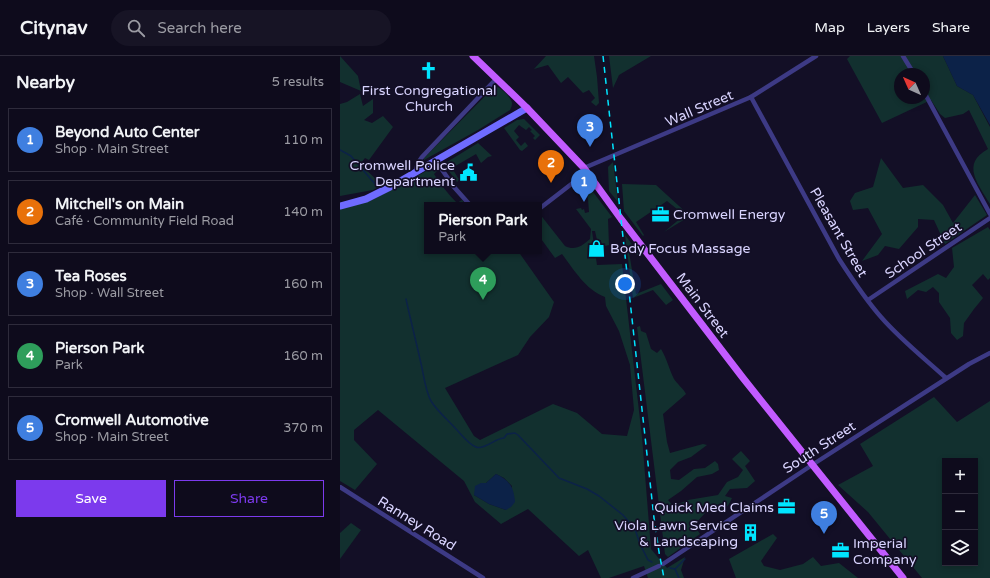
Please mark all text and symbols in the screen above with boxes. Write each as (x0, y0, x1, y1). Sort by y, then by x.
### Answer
search box (111, 10, 391, 46)
text: Citynav (20, 17, 87, 39)
icon: search (125, 17, 147, 39)
text: Search here (157, 19, 242, 37)
text: Map (815, 19, 845, 36)
text: Layers (867, 19, 910, 36)
text: Share (932, 19, 970, 36)
church icon: First Congregational Church (419, 60, 439, 80)
north arrow (894, 68, 930, 104)
text: Nearby (16, 72, 75, 93)
text: 5 results (272, 74, 324, 90)
place label: First Congregational Church (361, 82, 497, 115)
street label: Wall Street (663, 86, 736, 130)
pin: 3 (577, 114, 603, 147)
text: Beyond Auto Center (55, 123, 200, 141)
text: 1 (26, 132, 34, 148)
text: 110 m (283, 132, 323, 148)
text: Shop · Main Street (55, 141, 169, 157)
pin: 2 (538, 150, 564, 183)
place label: Cromwell Police Department (349, 157, 456, 190)
public building icon: Cromwell Police Department (458, 163, 478, 183)
pin: 1 (571, 169, 597, 202)
street label: Pleasant Street (806, 184, 871, 281)
text: Mitchell's on Main (55, 195, 184, 213)
popup (424, 202, 542, 254)
text: 2 (26, 204, 34, 220)
text: 140 m (283, 204, 323, 220)
office icon: Cromwell Energy (650, 204, 670, 224)
place label: Cromwell Energy (673, 206, 786, 223)
text: Pierson Park (438, 211, 528, 229)
text: Café · Community Field Road (55, 213, 234, 229)
street label: School Street (882, 218, 965, 282)
text: Park (438, 229, 466, 245)
shop icon: Body Focus Massage (587, 238, 607, 258)
place label: Body Focus Massage (610, 240, 750, 257)
text: Tea Roses (55, 267, 127, 285)
pin: 4 (470, 267, 496, 300)
street label: Main Street (673, 269, 733, 342)
your location (615, 274, 635, 294)
text: 3 (26, 276, 34, 292)
text: 160 m (283, 276, 323, 292)
text: Shop · Wall Street (55, 285, 164, 301)
text: Pierson Park (55, 339, 144, 357)
text: 4 (26, 348, 34, 364)
text: 160 m (283, 348, 323, 364)
text: Park (55, 357, 83, 373)
text: Cromwell Automotive (55, 411, 209, 429)
street label: South Street (780, 417, 859, 477)
text: 5 (26, 420, 34, 436)
text: 370 m (283, 420, 323, 436)
text: Shop · Main Street (55, 429, 169, 445)
map controls (942, 458, 978, 566)
button: + (942, 458, 978, 494)
button: Save (16, 480, 166, 517)
button: Share (174, 480, 324, 517)
street label: Ranney Road (374, 493, 459, 554)
button: − (942, 494, 978, 530)
office icon: Quick Med Claims (777, 497, 797, 517)
place label: Quick Med Claims (654, 499, 774, 516)
pin: 5 (811, 501, 837, 534)
place label: Viola Lawn Service & Landscaping (614, 517, 738, 550)
building icon: Viola Lawn Service & Landscaping (741, 523, 761, 543)
button: layers (942, 530, 978, 566)
place label: Imperial Company (853, 535, 917, 568)
office icon: Imperial Company (830, 541, 850, 561)

